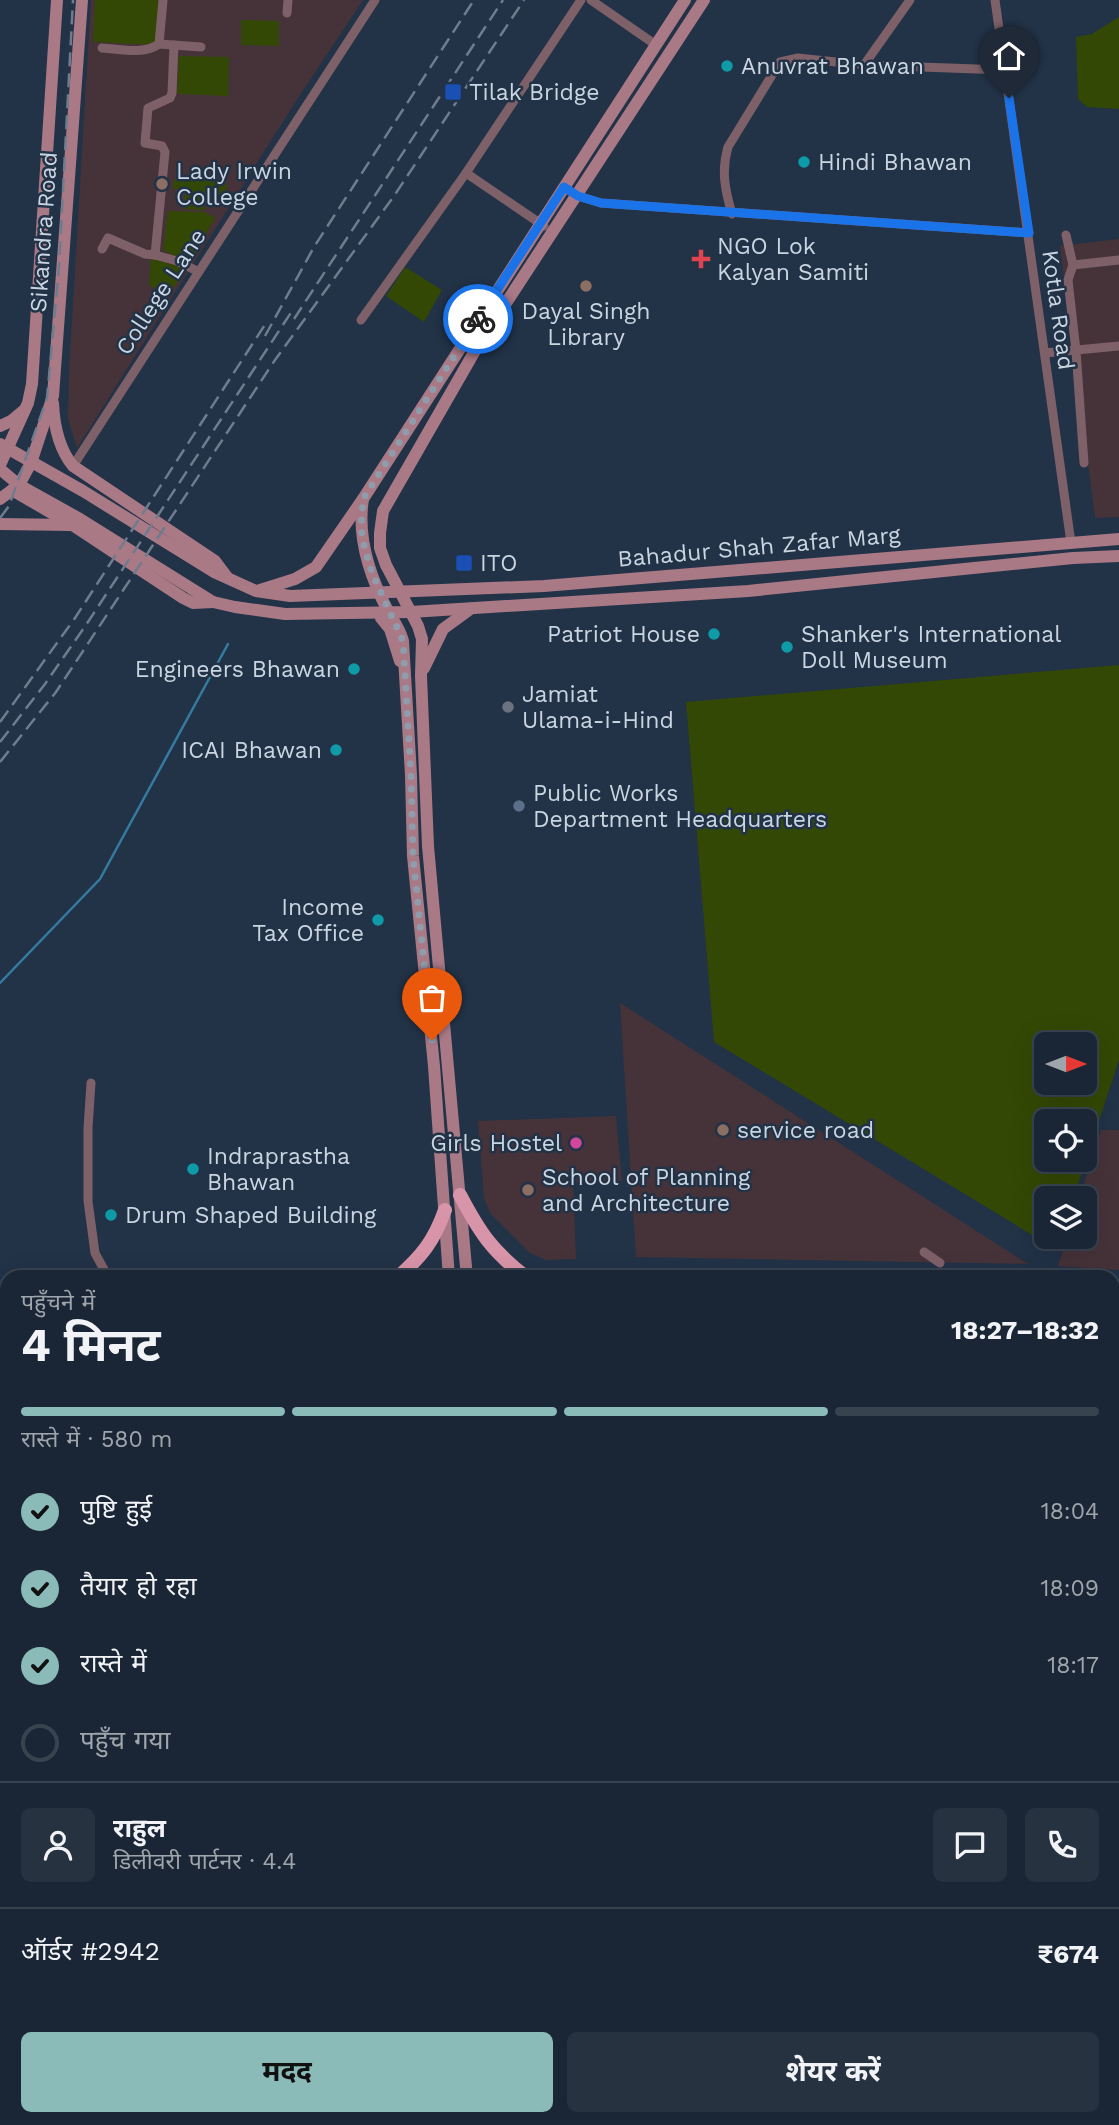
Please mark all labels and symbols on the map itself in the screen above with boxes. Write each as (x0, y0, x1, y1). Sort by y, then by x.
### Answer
pin (979, 26, 1039, 98)
place label: Anuvrat Bhawan (741, 53, 924, 80)
marker: Anuvrat Bhawan (719, 58, 735, 74)
place label: Tilak Bridge (469, 79, 600, 106)
marker: Tilak Bridge (443, 82, 463, 102)
place label: Hindi Bhawan (818, 149, 972, 176)
street label: Sikandra Road (25, 151, 63, 313)
marker: Hindi Bhawan (796, 154, 812, 170)
place label: Lady Irwin College (176, 158, 292, 211)
marker: Lady Irwin College (154, 176, 170, 192)
street label: College Lane (110, 224, 212, 360)
place label: NGO Lok Kalyan Samiti (717, 233, 869, 286)
street label: Kotla Road (1036, 248, 1080, 372)
marker: NGO Lok Kalyan Samiti (691, 249, 711, 269)
marker: Dayal Singh Library (578, 278, 594, 294)
courier (443, 284, 513, 354)
place label: Dayal Singh Library (521, 298, 651, 351)
street label: Bahadur Shah Zafar Marg (617, 521, 902, 573)
place label: ITO (480, 550, 517, 577)
marker: ITO (454, 553, 474, 573)
place label: Patriot House (547, 621, 700, 648)
place label: Shanker's International Doll Museum (801, 621, 1061, 674)
marker: Patriot House (706, 626, 722, 642)
marker: Shanker's International Doll Museum (779, 639, 795, 655)
place label: Engineers Bhawan (135, 656, 340, 683)
marker: Engineers Bhawan (346, 661, 362, 677)
place label: Jamiat Ulama-i-Hind (522, 681, 674, 734)
marker: Jamiat Ulama-i-Hind (500, 699, 516, 715)
place label: ICAI Bhawan (181, 737, 322, 764)
marker: ICAI Bhawan (328, 742, 344, 758)
place label: Public Works Department Headquarters (533, 780, 827, 833)
marker: Public Works Department Headquarters (511, 798, 527, 814)
place label: Income Tax Office (252, 894, 364, 947)
marker: Income Tax Office (370, 912, 386, 928)
pin (402, 968, 462, 1040)
north arrow (1034, 1032, 1097, 1096)
place label: service road (737, 1117, 874, 1144)
marker: service road (715, 1122, 731, 1138)
place label: Girls Hostel (430, 1130, 562, 1157)
marker: Girls Hostel (568, 1135, 584, 1151)
place label: Indraprastha Bhawan (207, 1143, 350, 1196)
marker: Indraprastha Bhawan (185, 1161, 201, 1177)
place label: School of Planning and Architecture (542, 1164, 751, 1217)
marker: School of Planning and Architecture (520, 1182, 536, 1198)
place label: Drum Shaped Building (125, 1202, 377, 1229)
marker: Drum Shaped Building (103, 1207, 119, 1223)

